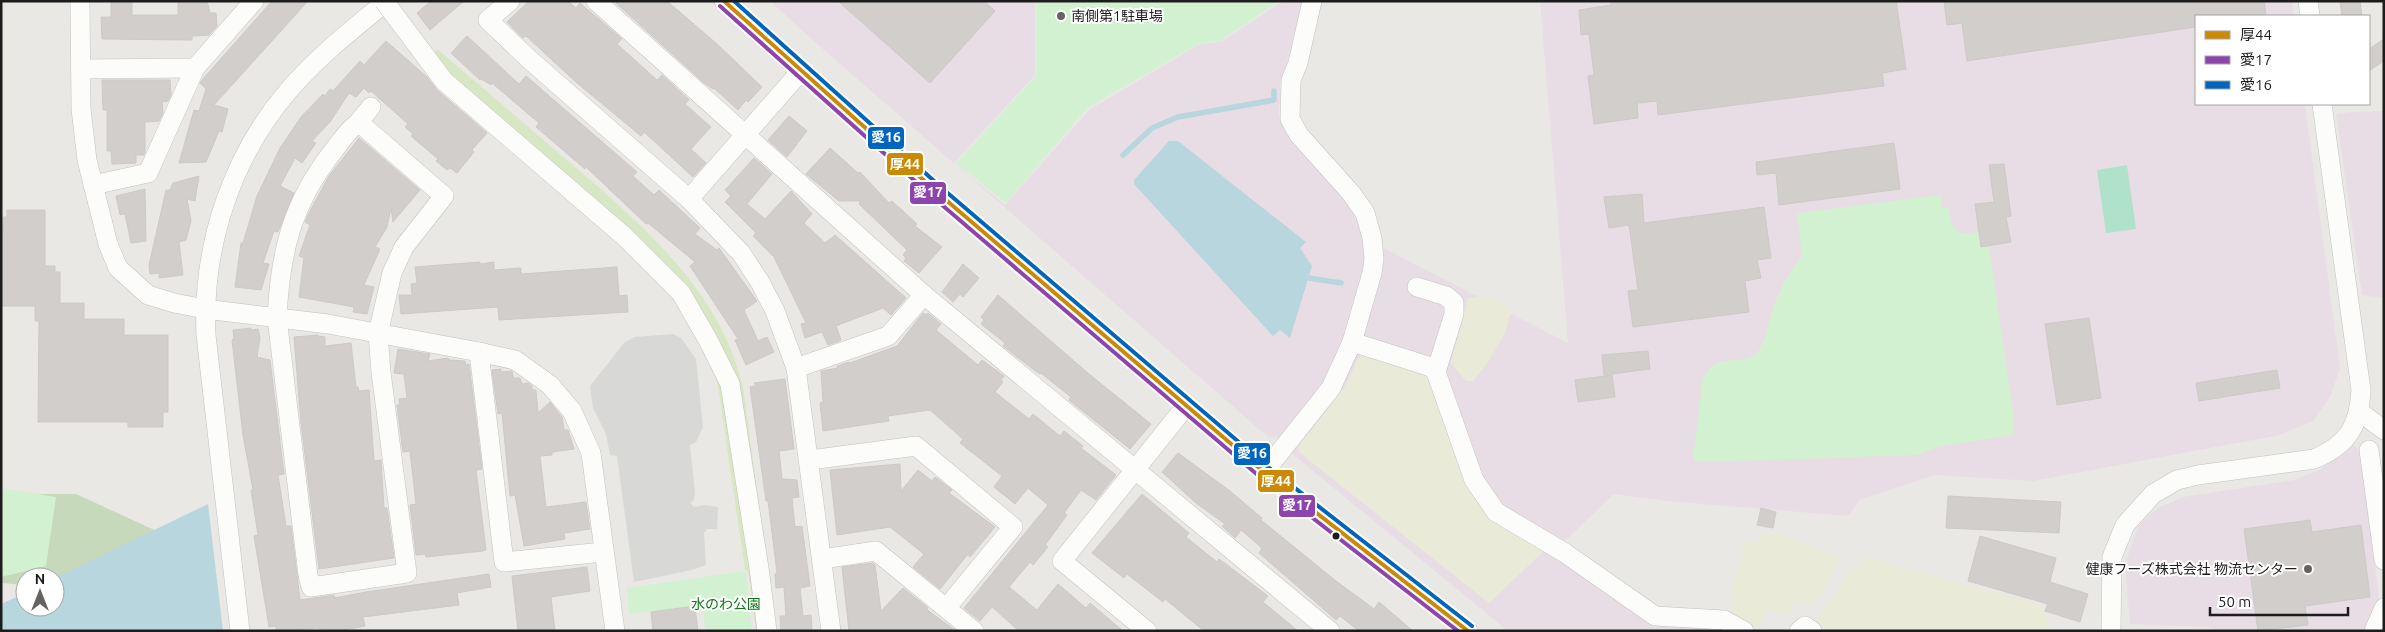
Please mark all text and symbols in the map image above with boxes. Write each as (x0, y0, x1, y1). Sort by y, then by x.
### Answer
place label: 南側第1駐車場 (1071, 8, 1163, 24)
marker: 南側第1駐車場 (1055, 10, 1067, 22)
legend (2195, 15, 2370, 105)
text: 厚44 (2240, 26, 2272, 43)
text: 愛17 (2240, 51, 2272, 68)
text: 愛16 (2240, 76, 2272, 93)
line badge: 愛16 (867, 126, 905, 150)
text: 愛16 (871, 129, 901, 145)
line badge: 厚44 (886, 152, 924, 176)
text: 厚44 (890, 156, 920, 172)
line badge: 愛17 (909, 181, 947, 205)
text: 愛17 (913, 184, 943, 200)
line badge: 愛16 (1233, 442, 1271, 466)
text: 愛16 (1237, 445, 1267, 461)
line badge: 厚44 (1257, 469, 1295, 493)
text: 厚44 (1261, 473, 1291, 489)
line badge: 愛17 (1278, 494, 1316, 518)
text: 愛17 (1282, 497, 1312, 513)
unlabelled marker (1331, 531, 1341, 541)
place label: 健康フーズ株式会社 物流センター (2085, 561, 2298, 577)
marker: 健康フーズ株式会社 物流センター (2302, 563, 2314, 575)
north arrow (15, 567, 65, 617)
text: N (35, 571, 45, 587)
scale bar (2210, 584, 2348, 616)
text: 50 m (2218, 593, 2251, 610)
park label: 水のわ公園 (691, 596, 761, 612)

